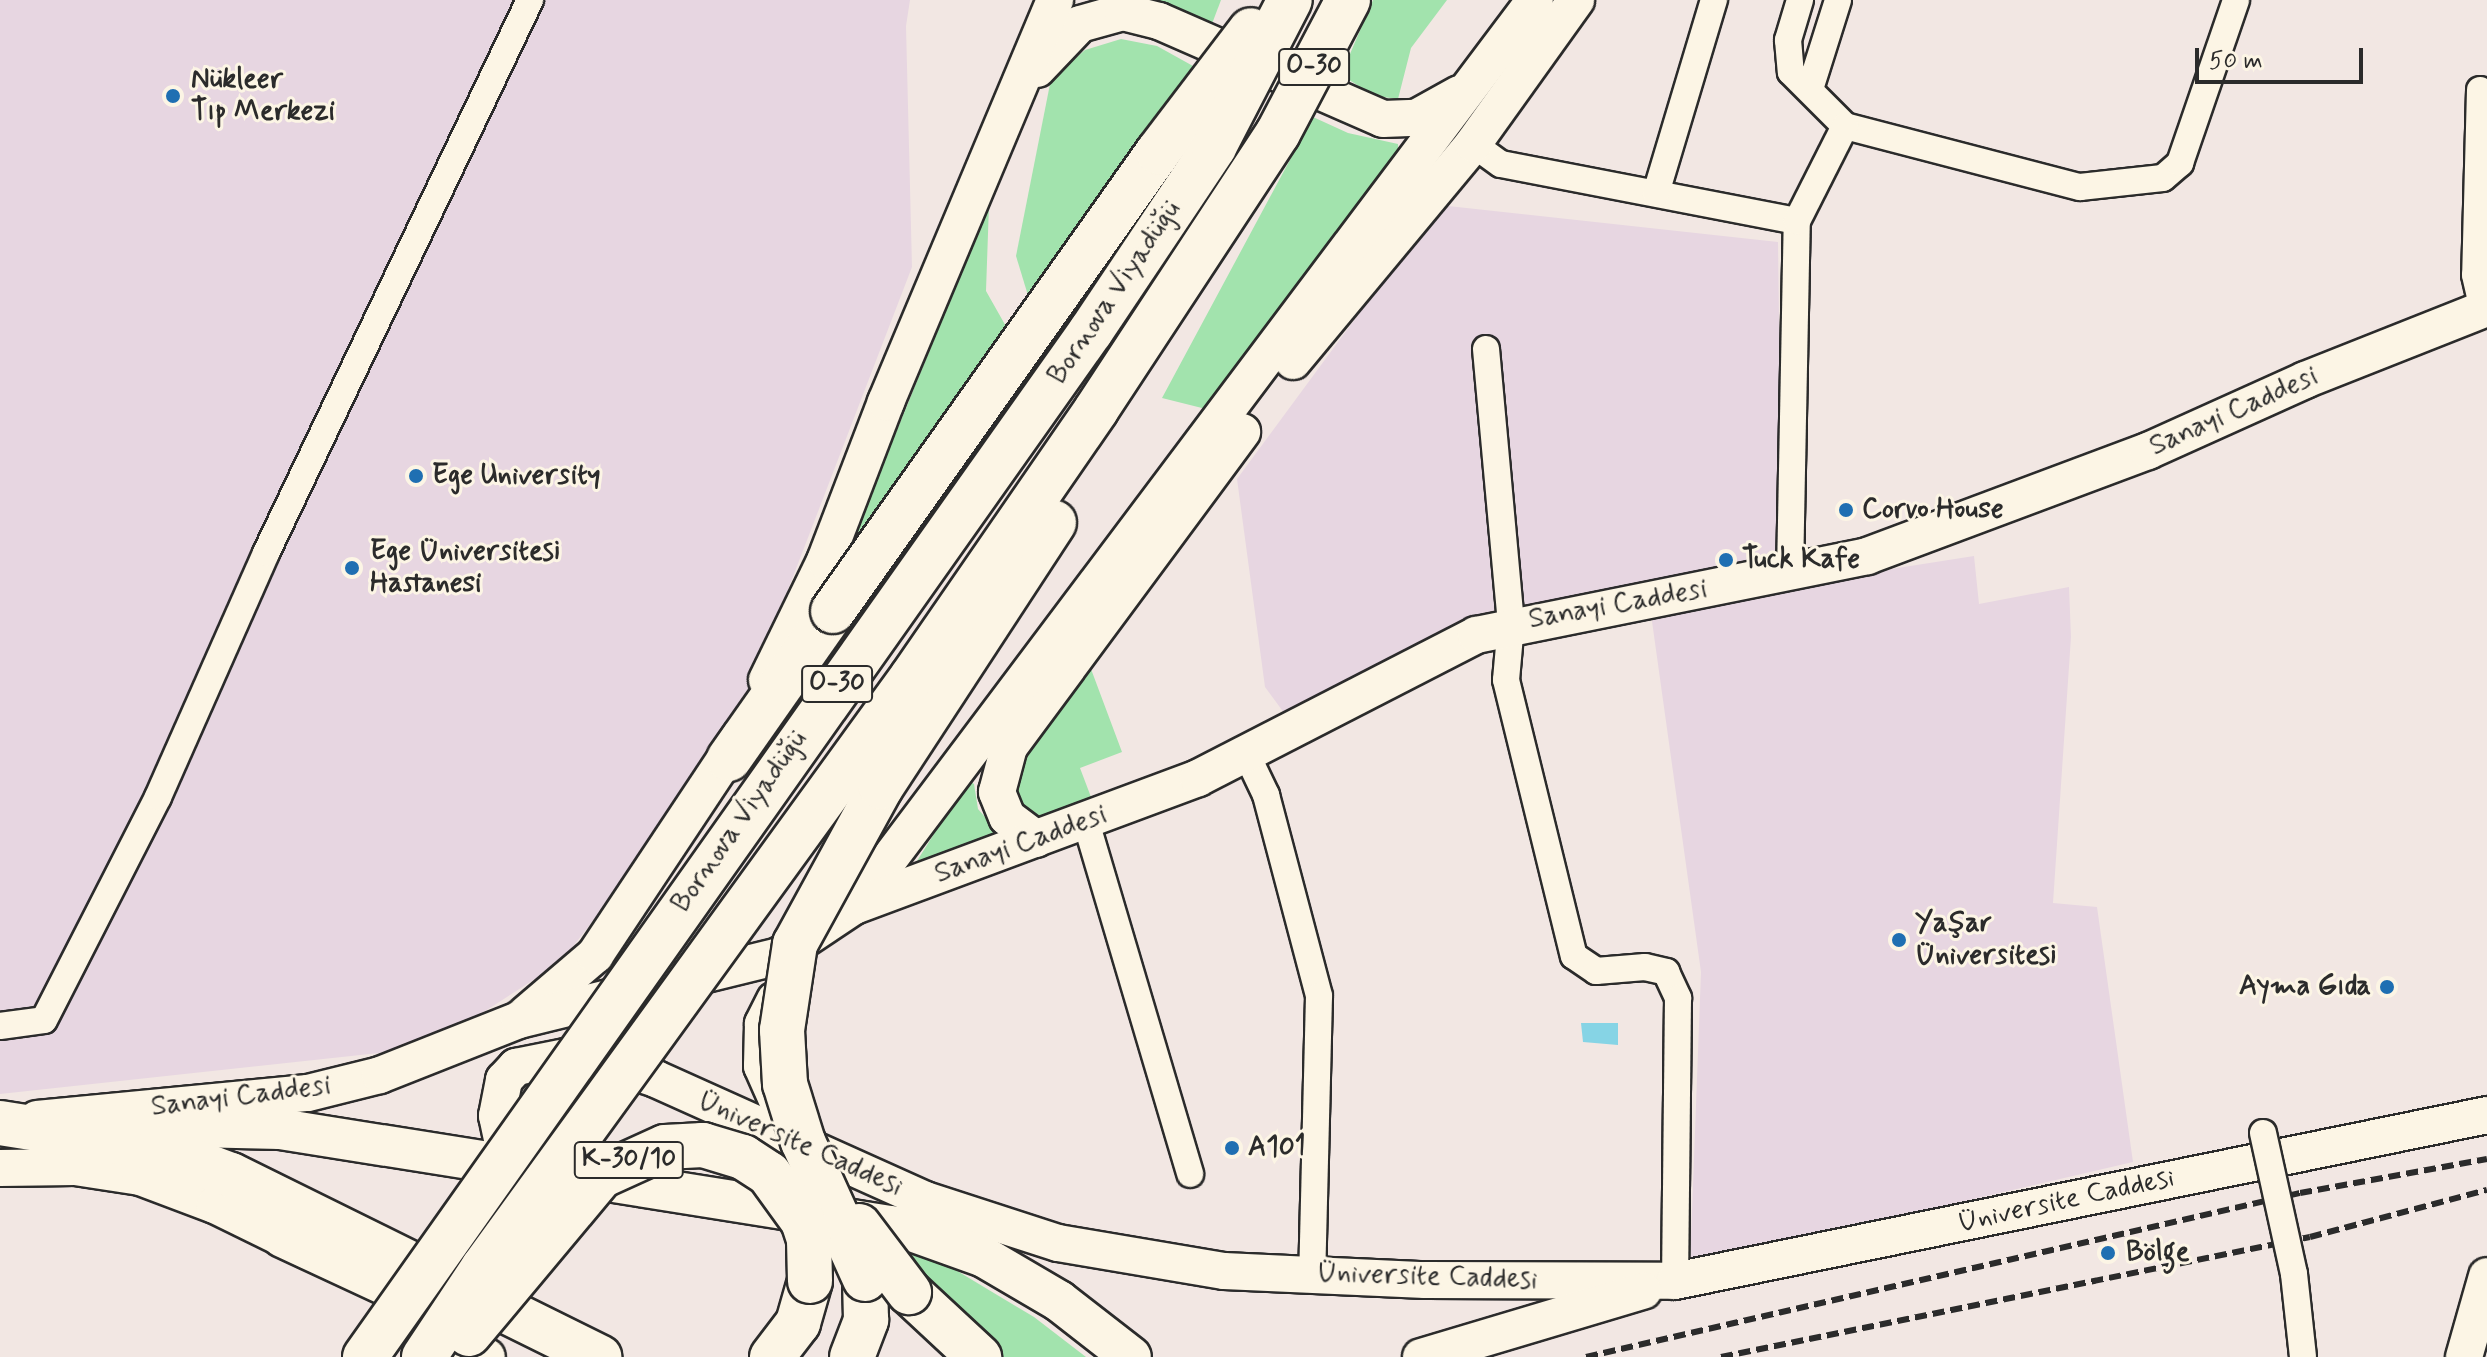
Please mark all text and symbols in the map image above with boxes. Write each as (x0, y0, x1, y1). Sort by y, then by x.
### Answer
scale bar (2199, 32, 2367, 82)
road number: O-30 (1278, 45, 1350, 89)
text: 50 m (2209, 46, 2263, 77)
place label: Nükleer Tıp Merkezi (191, 63, 330, 129)
marker: Nükleer Tıp Merkezi (162, 85, 184, 107)
street label: Bornova Viyadüğü (1042, 196, 1188, 390)
street label: Sanayi Caddesi (2145, 360, 2323, 464)
place label: Ege University (432, 459, 602, 493)
marker: Ege University (407, 467, 425, 485)
place label: Corvo House (1862, 493, 2002, 527)
marker: Corvo House (1837, 501, 1855, 519)
place label: Ege Üniversitesi Hastanesi (370, 535, 560, 601)
place label: Tuck Kafe (1742, 543, 1860, 577)
marker: Tuck Kafe (1717, 551, 1735, 569)
marker: Ege Üniversitesi Hastanesi (341, 557, 363, 579)
street label: Sanayi Caddesi (1526, 573, 1710, 637)
road number: O-30 (801, 662, 873, 706)
street label: Bornova Viyadüğü (666, 726, 814, 918)
street label: Sanayi Caddesi (930, 798, 1112, 892)
place label: Yaşar Üniversitesi (1915, 907, 2057, 973)
marker: Yaşar Üniversitesi (1890, 931, 1908, 949)
place label: Ayma Gıda (2240, 970, 2371, 1004)
marker: Ayma Gıda (2378, 978, 2396, 996)
street label: Sanayi Caddesi (149, 1069, 333, 1125)
street label: Üniversite Caddesi (690, 1083, 910, 1205)
place label: A101 (1248, 1131, 1306, 1165)
road number: K-30/10 (573, 1138, 685, 1182)
marker: A101 (1223, 1139, 1241, 1157)
street label: Üniversite Caddesi (1952, 1161, 2180, 1241)
place label: Bölge (2126, 1236, 2190, 1270)
marker: Bölge (2097, 1242, 2119, 1264)
street label: Üniversite Caddesi (1313, 1256, 1541, 1298)

